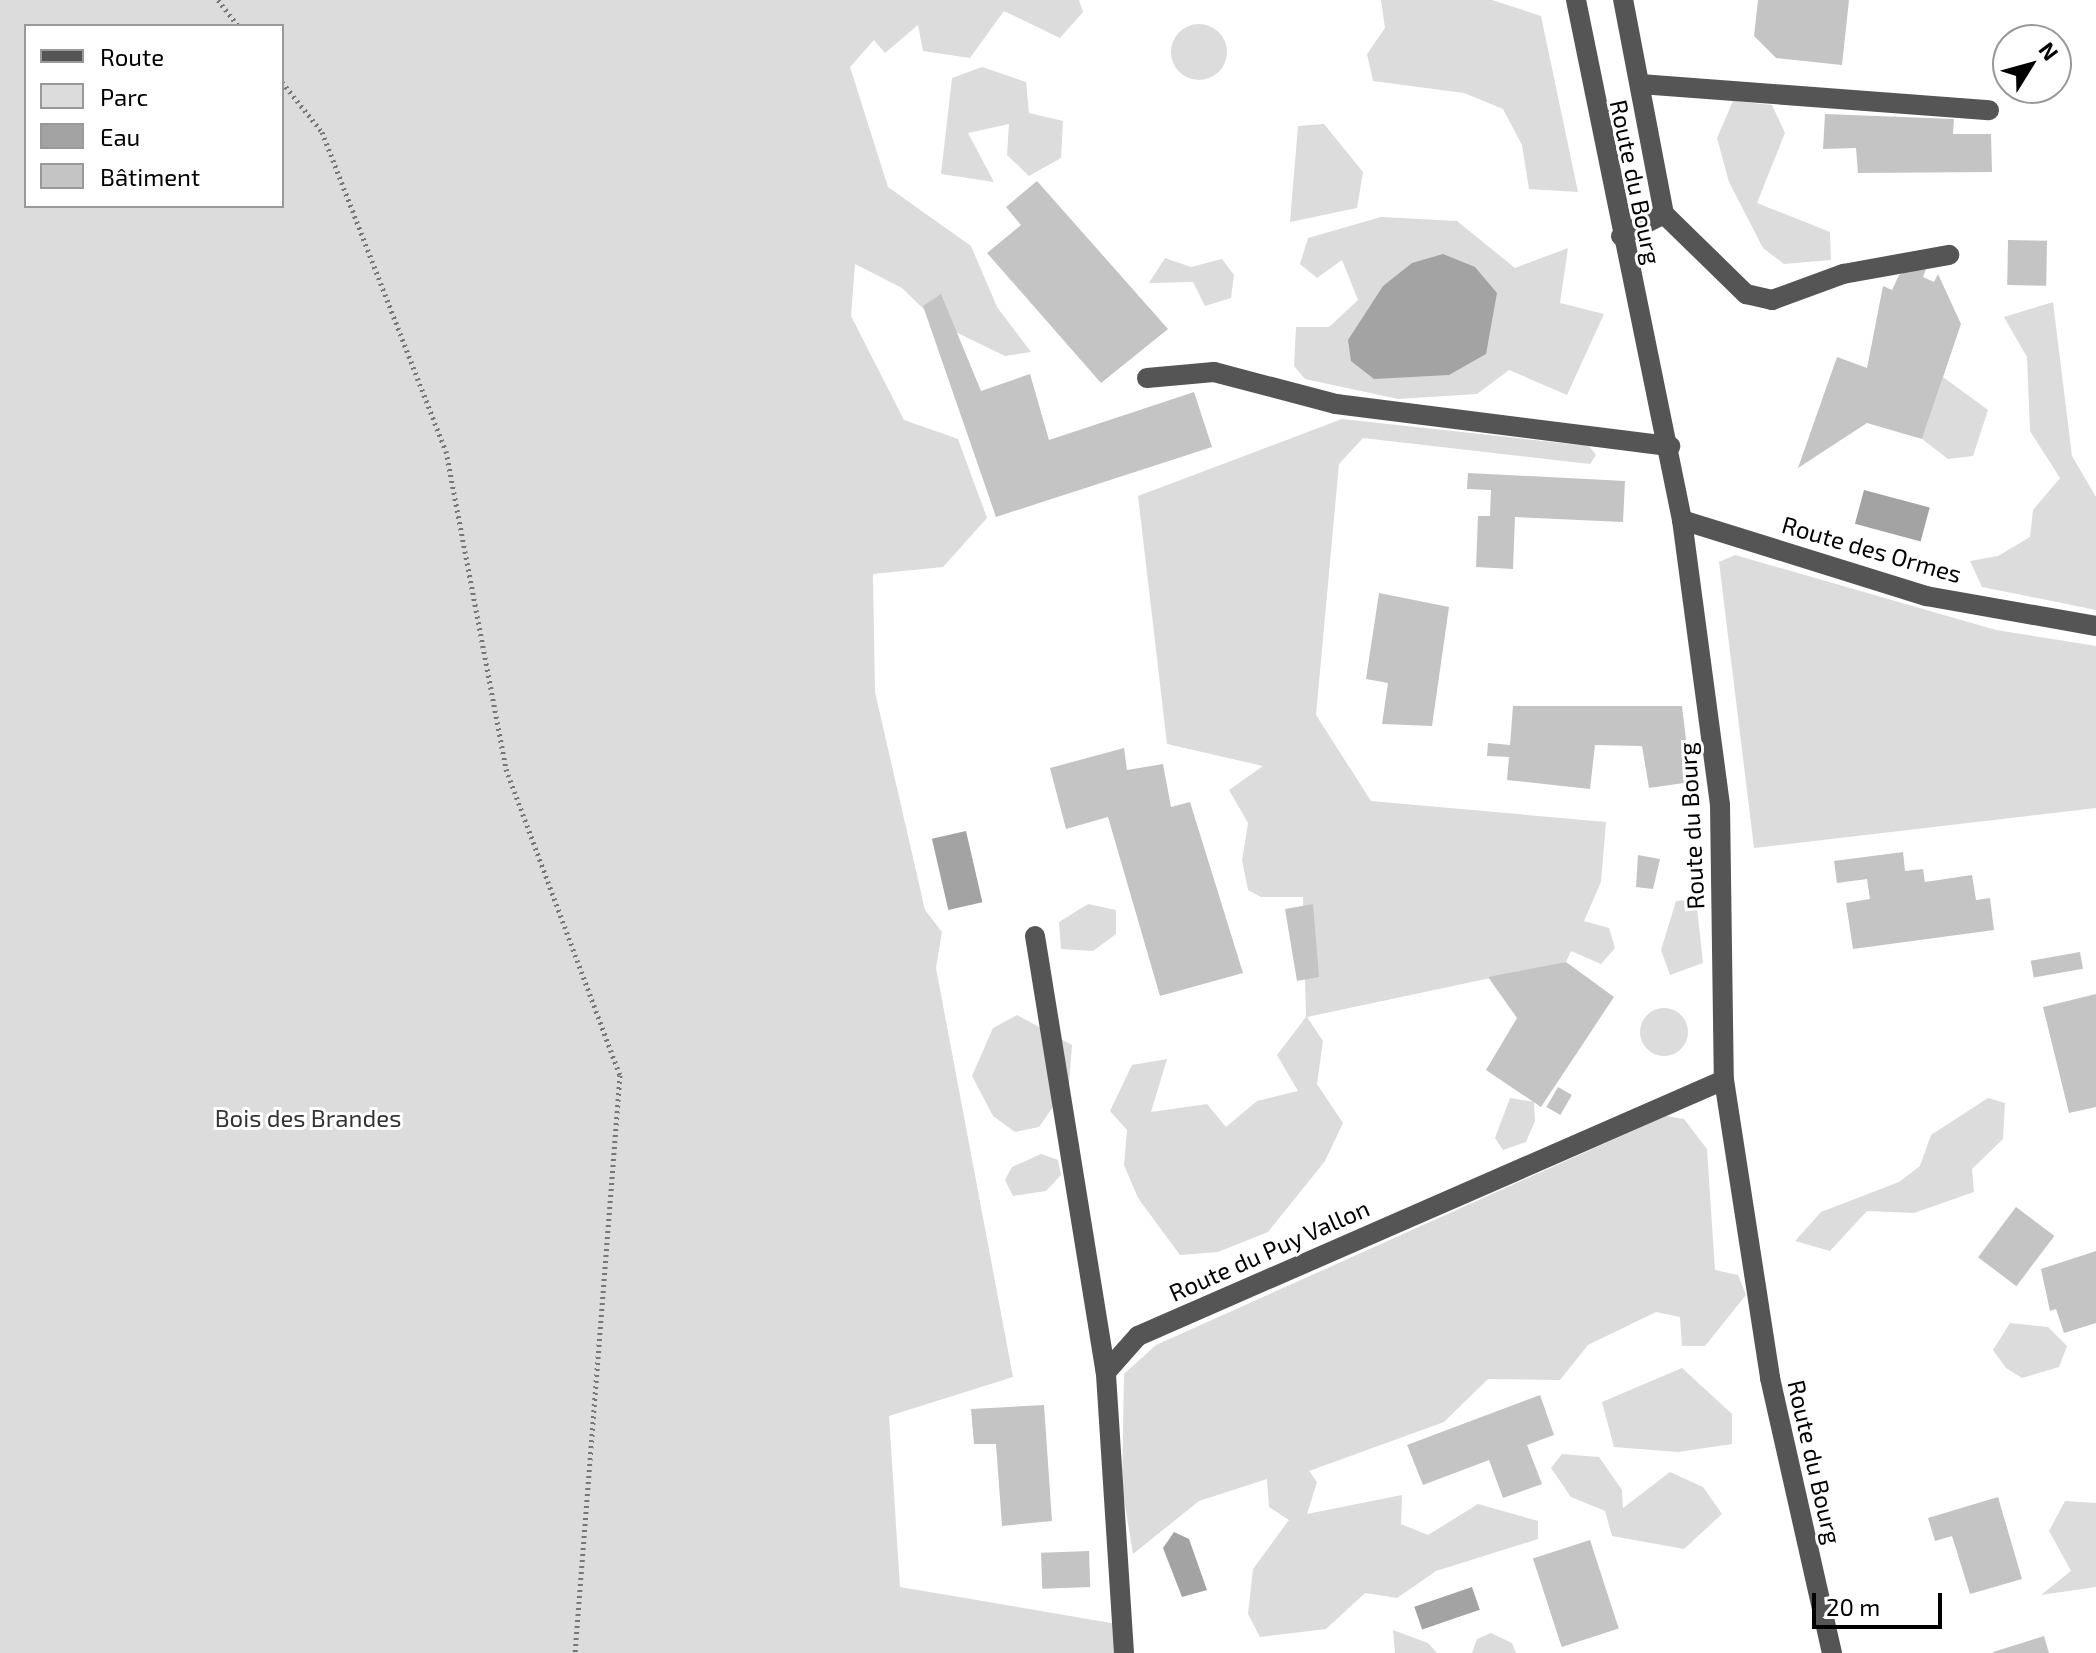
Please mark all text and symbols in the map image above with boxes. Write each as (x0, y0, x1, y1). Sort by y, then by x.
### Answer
legend (24, 24, 284, 208)
north arrow (1992, 24, 2072, 104)
text: N (2034, 37, 2065, 65)
text: Route (100, 42, 164, 71)
text: Parc (100, 82, 148, 111)
street label: Route du Bourg (1605, 97, 1667, 267)
text: Eau (100, 122, 140, 151)
text: Bâtiment (100, 162, 200, 191)
street label: Route des Ormes (1779, 510, 1965, 588)
street label: Route du Bourg (1672, 742, 1710, 910)
park label: Bois des Brandes (215, 1104, 401, 1132)
street label: Route du Puy Vallon (1164, 1193, 1374, 1307)
street label: Route du Bourg (1782, 1377, 1848, 1547)
scale bar (1816, 1577, 1946, 1627)
text: 20 m (1826, 1592, 1880, 1621)

